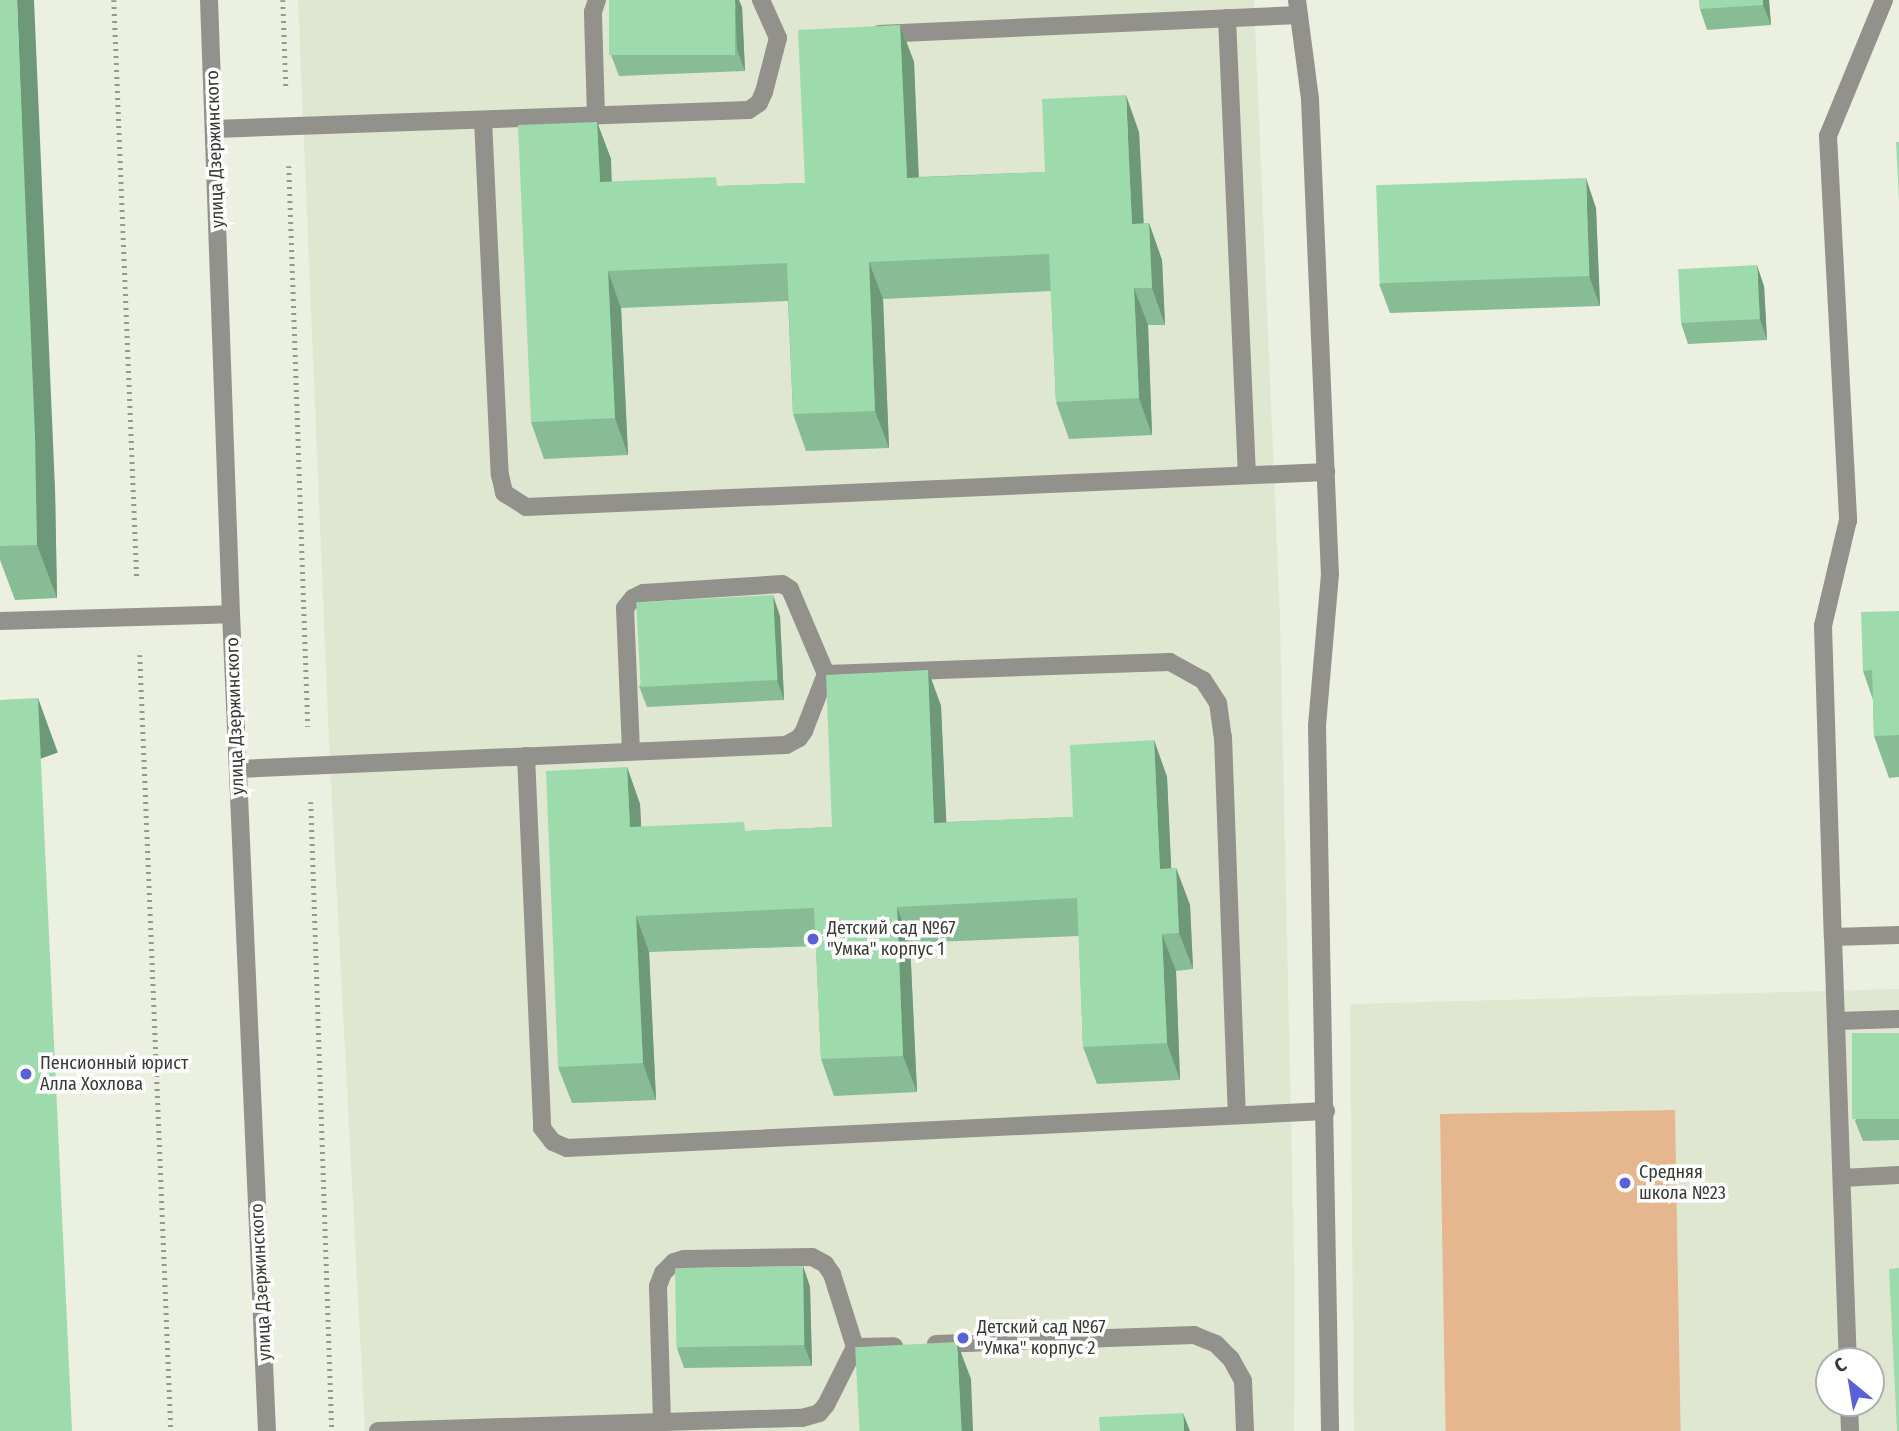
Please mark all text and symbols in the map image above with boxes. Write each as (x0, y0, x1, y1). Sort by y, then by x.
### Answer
street label: улица Дзержинского (201, 70, 229, 228)
street label: улица Дзержинского (221, 637, 249, 795)
place label: Детский сад №67 "Умка" корпус 1 (827, 918, 956, 960)
marker: Детский сад №67 "Умка" корпус 1 (805, 931, 821, 947)
place label: Пенсионный юрист Алла Хохлова (40, 1053, 188, 1096)
marker: Пенсионный юрист Алла Хохлова (18, 1066, 34, 1082)
place label: Средняя школа №23 (1639, 1162, 1726, 1204)
marker: Средняя школа №23 (1617, 1175, 1633, 1191)
street label: улица Дзержинского (246, 1203, 276, 1361)
place label: Детский сад №67 "Умка" корпус 2 (977, 1317, 1106, 1360)
marker: Детский сад №67 "Умка" корпус 2 (955, 1330, 971, 1346)
north arrow (1815, 1347, 1885, 1417)
text: С (1830, 1353, 1850, 1378)

